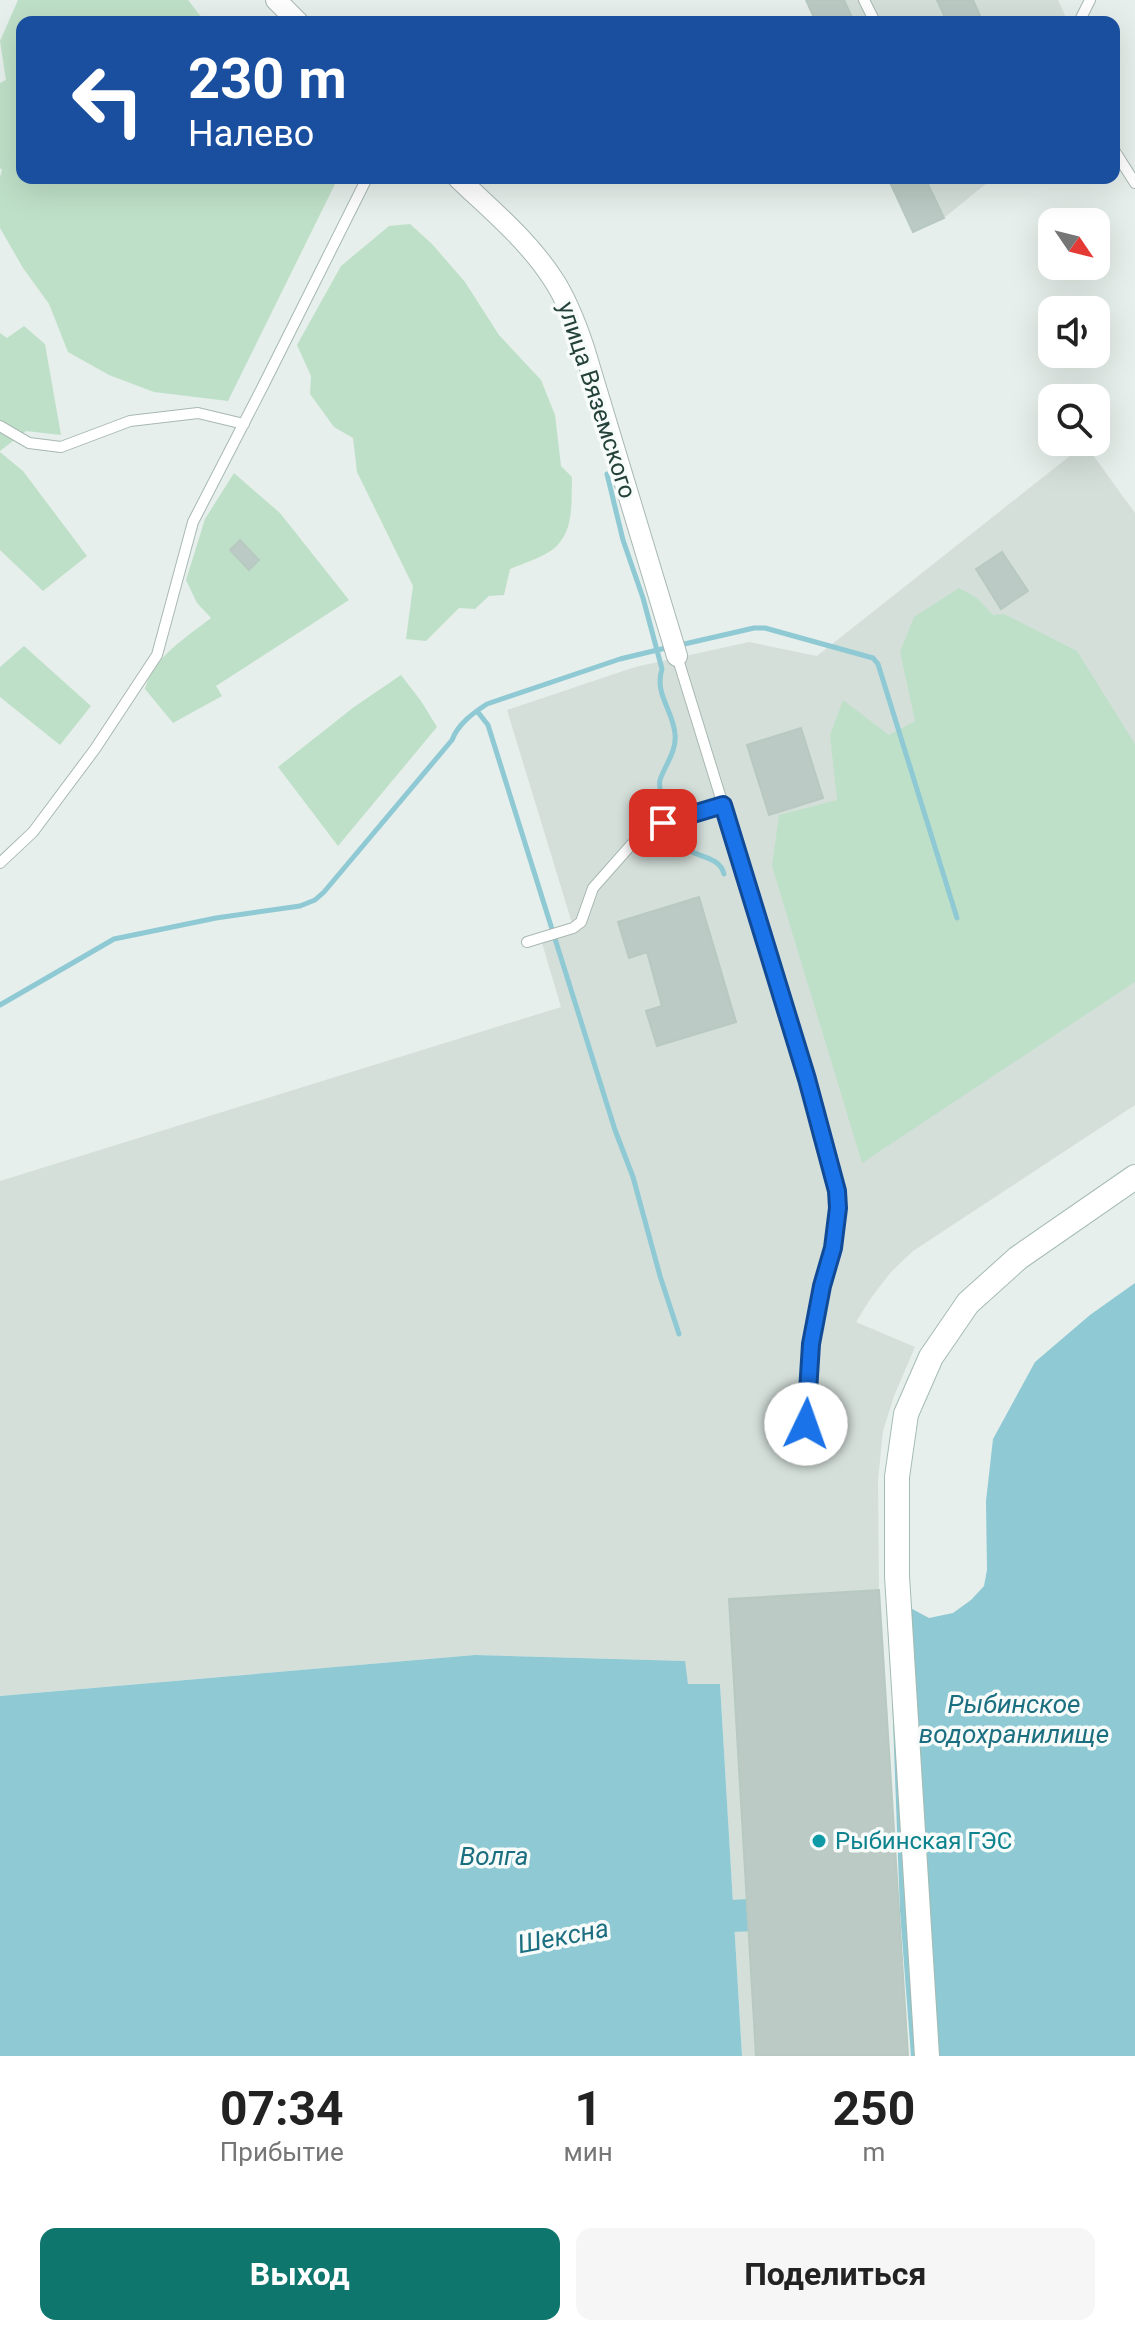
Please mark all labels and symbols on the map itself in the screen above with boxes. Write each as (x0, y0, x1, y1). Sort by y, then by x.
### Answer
north arrow (1038, 208, 1110, 280)
street label: улица Вяземского (552, 298, 642, 502)
pin (629, 789, 697, 857)
position arrow (764, 1382, 848, 1466)
water label: Рыбинское водохранилище (919, 1689, 1109, 1749)
place label: Рыбинская ГЭС (835, 1827, 1012, 1855)
marker: Рыбинская ГЭС (810, 1832, 828, 1850)
water label: Волга (460, 1841, 528, 1871)
water label: Шексна (515, 1912, 611, 1960)

